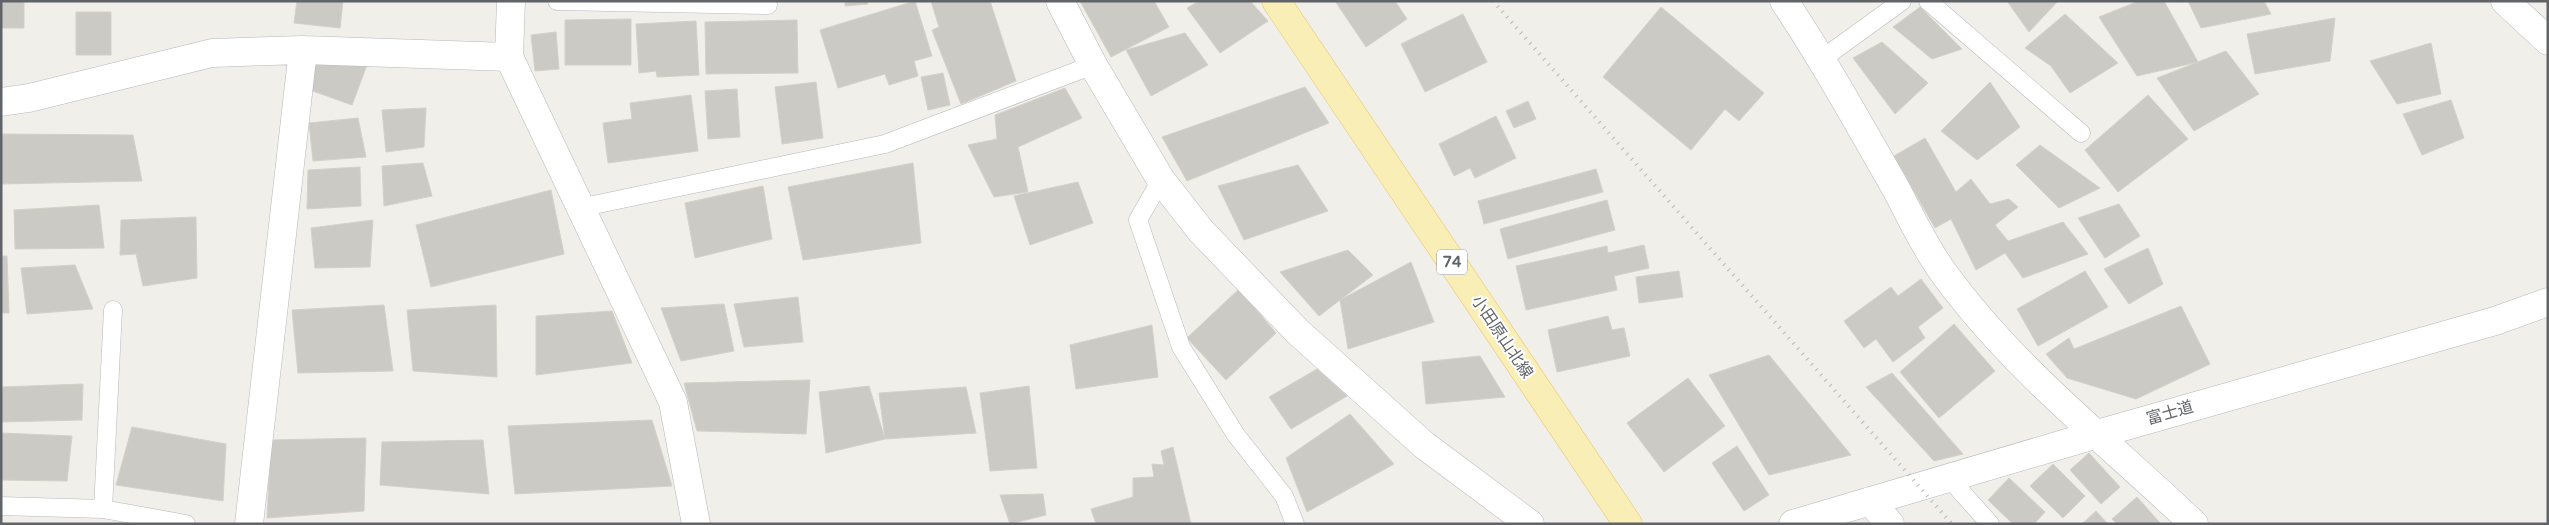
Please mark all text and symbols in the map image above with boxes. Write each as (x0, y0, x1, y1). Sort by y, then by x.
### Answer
road number: 74 (1437, 250, 1467, 274)
street label: 小田原山北線 (1467, 292, 1537, 382)
street label: 富士道 (2144, 397, 2196, 429)

